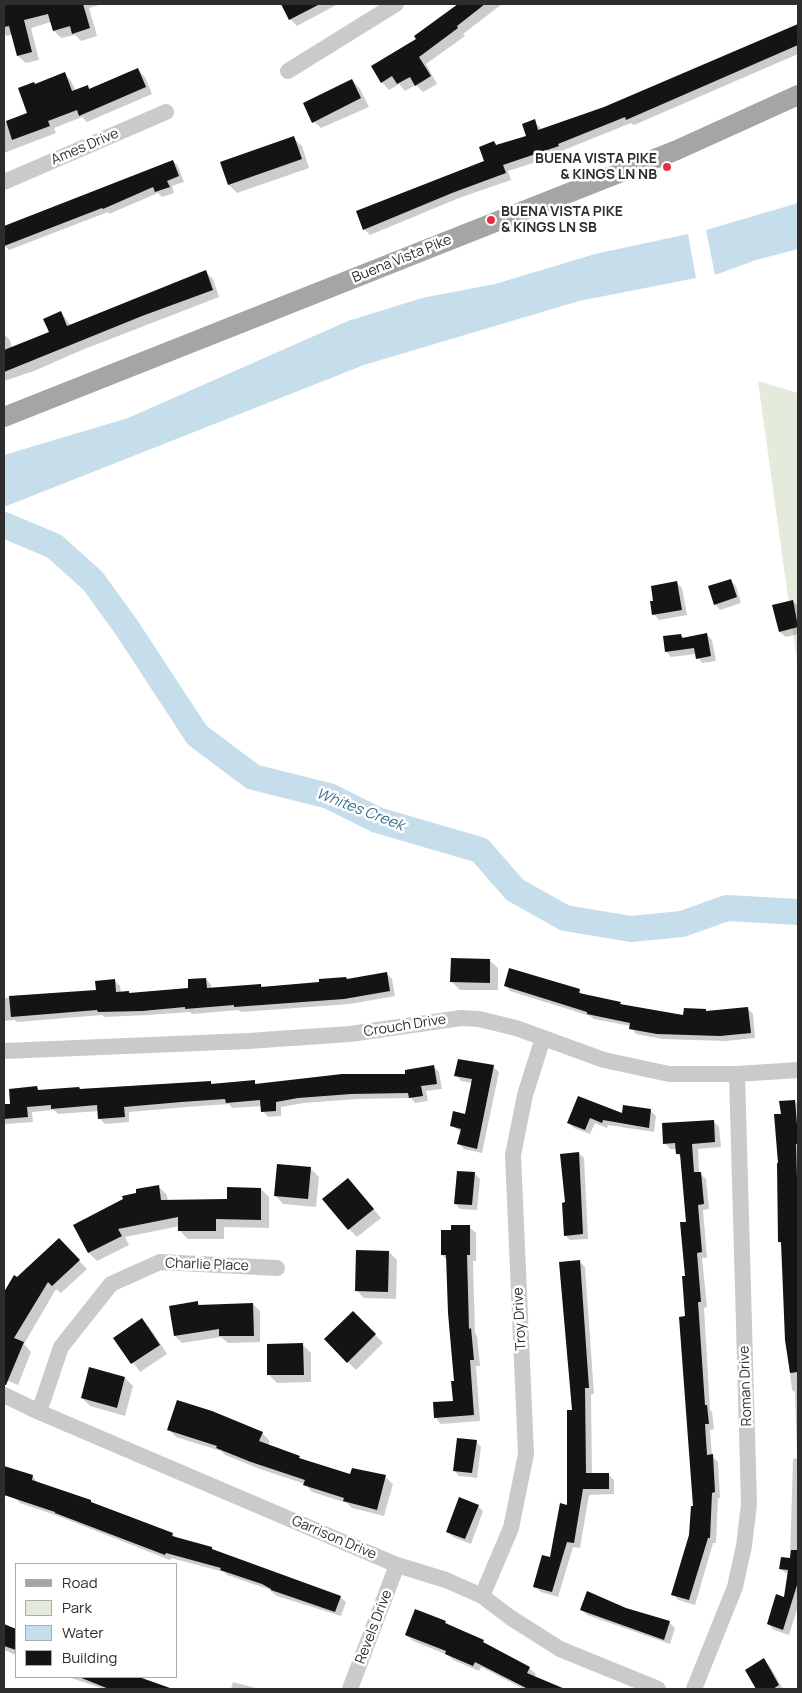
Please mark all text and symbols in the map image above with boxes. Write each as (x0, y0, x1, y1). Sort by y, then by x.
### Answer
street label: Ames Drive (49, 125, 121, 169)
place label: BUENA VISTA PIKE & KINGS LN NB (535, 151, 657, 184)
marker: BUENA VISTA PIKE & KINGS LN NB (661, 161, 673, 173)
place label: BUENA VISTA PIKE & KINGS LN SB (501, 204, 623, 236)
marker: BUENA VISTA PIKE & KINGS LN SB (485, 214, 497, 226)
street label: Buena Vista Pike (350, 231, 454, 287)
water label: Whites Creek (313, 785, 407, 835)
street label: Crouch Drive (363, 1011, 447, 1041)
street label: Charlie Place (165, 1255, 249, 1275)
street label: Troy Drive (510, 1287, 530, 1351)
street label: Roman Drive (736, 1345, 756, 1427)
street label: Garrison Drive (289, 1513, 379, 1563)
legend (15, 1563, 178, 1678)
text: Road (62, 1572, 98, 1593)
street label: Revels Drive (352, 1588, 396, 1666)
text: Park (62, 1597, 92, 1618)
text: Water (62, 1622, 104, 1643)
text: Building (62, 1647, 117, 1668)

